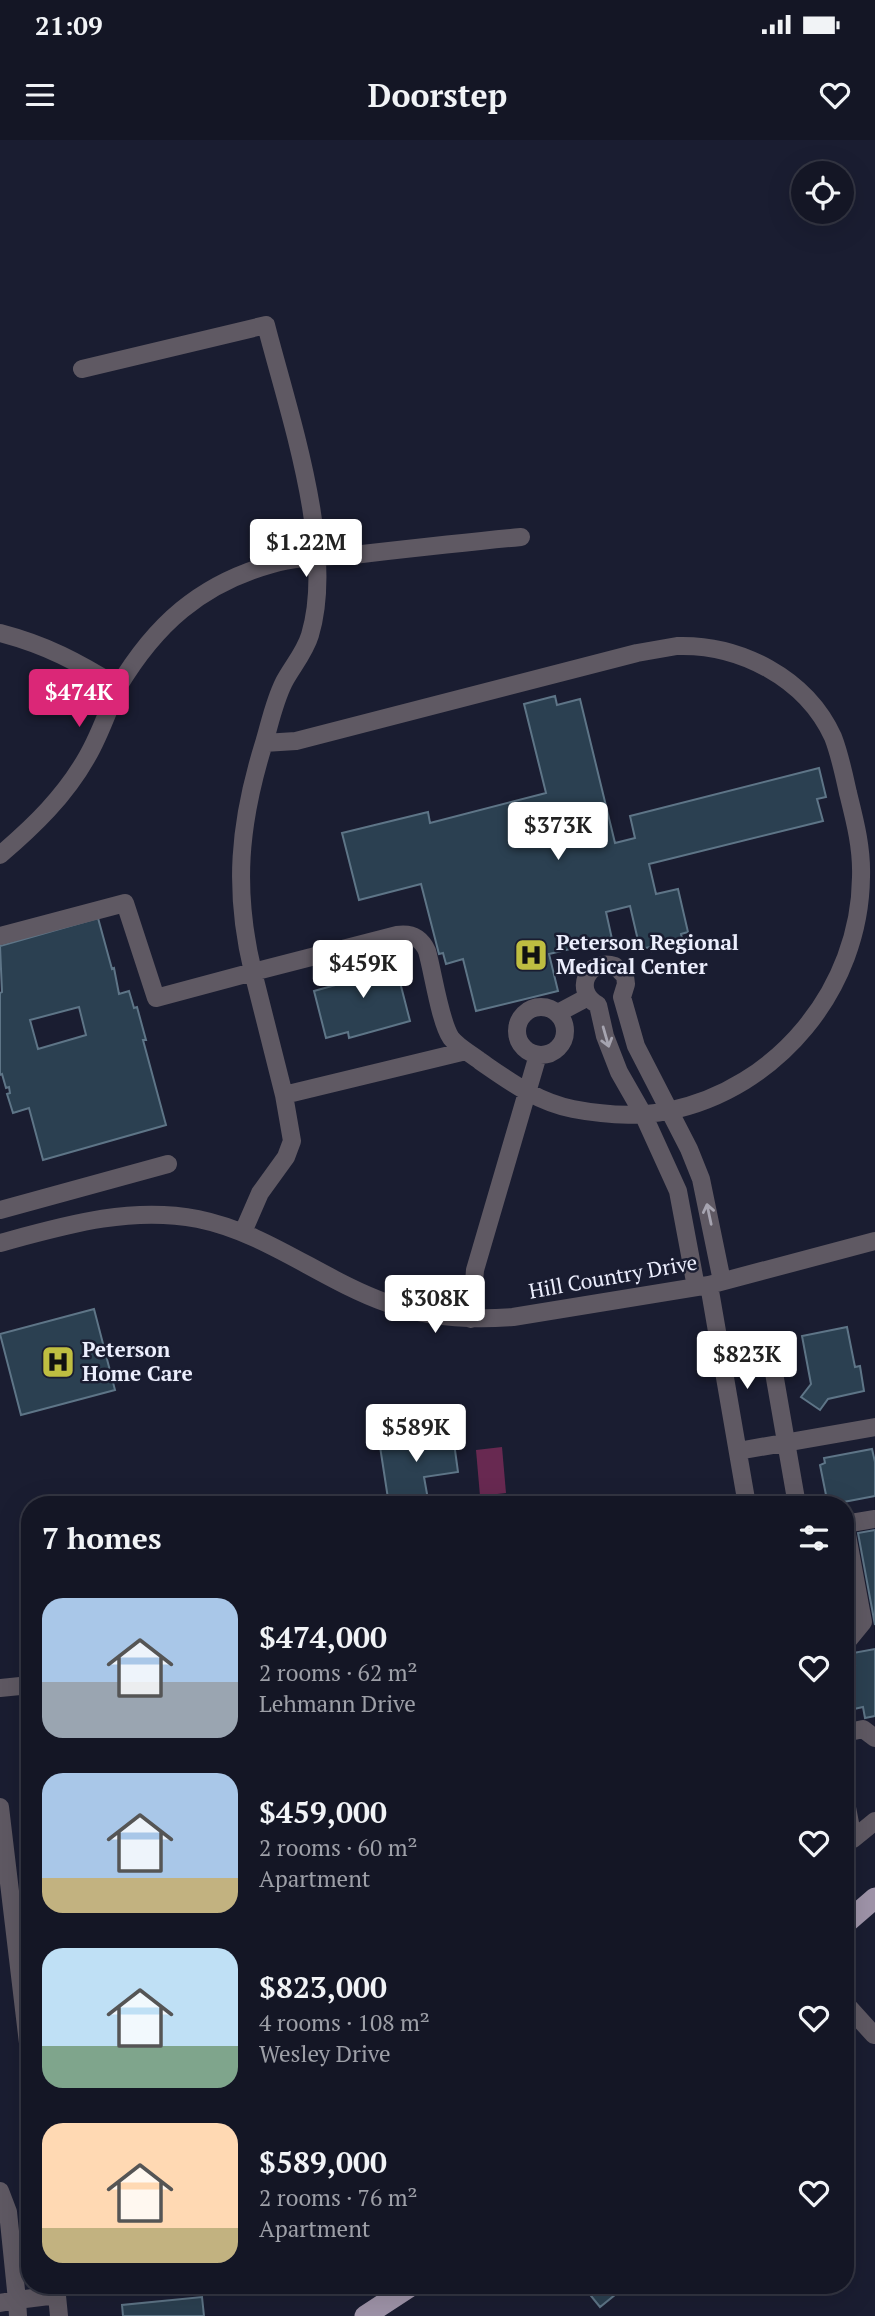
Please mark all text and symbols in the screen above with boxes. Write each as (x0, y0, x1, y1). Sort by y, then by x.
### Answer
text: 21:09 (35, 8, 103, 42)
text: Doorstep (368, 74, 507, 116)
icon: menu (21, 76, 59, 114)
icon: heart (816, 76, 854, 114)
map controls (791, 161, 854, 224)
button: locate (791, 161, 854, 224)
pin: $1.22M (249, 520, 363, 579)
text: $1.22M (266, 526, 346, 557)
pin: $474K (30, 670, 128, 729)
text: $474K (45, 676, 113, 707)
pin: $373K (509, 802, 607, 862)
text: $373K (524, 809, 592, 840)
place label: Peterson Regional Medical Center (556, 928, 739, 980)
hospital icon: Peterson Regional Medical Center (512, 936, 550, 974)
pin: $459K (314, 940, 412, 1000)
text: $459K (329, 947, 397, 978)
one-way arrow (601, 1026, 614, 1048)
one-way arrow (702, 1203, 716, 1226)
street label: Hill Country Drive (526, 1247, 699, 1305)
pin: $308K (386, 1276, 484, 1335)
text: $308K (401, 1282, 469, 1313)
pin: $823K (698, 1332, 796, 1391)
place label: Peterson Home Care (82, 1335, 193, 1387)
text: $823K (713, 1338, 781, 1369)
hospital icon: Peterson Home Care (39, 1343, 77, 1381)
pin: $589K (367, 1404, 465, 1464)
text: $589K (382, 1411, 450, 1442)
text: 7 homes (42, 1518, 161, 1558)
icon: filters (795, 1519, 833, 1557)
text: $474,000 (259, 1617, 387, 1657)
icon: home (98, 1626, 182, 1710)
icon: heart (795, 1649, 833, 1687)
text: 2 rooms · 62 m² (259, 1657, 418, 1688)
text: Lehmann Drive (259, 1688, 416, 1719)
text: $459,000 (259, 1792, 387, 1832)
icon: home (98, 1801, 182, 1885)
icon: heart (795, 1824, 833, 1862)
text: 2 rooms · 60 m² (259, 1832, 418, 1863)
text: Apartment (259, 1863, 370, 1894)
text: $823,000 (259, 1967, 387, 2007)
icon: home (98, 1976, 182, 2060)
icon: heart (795, 1999, 833, 2037)
text: 4 rooms · 108 m² (259, 2007, 430, 2038)
text: Wesley Drive (259, 2038, 391, 2069)
text: $589,000 (259, 2142, 387, 2182)
icon: home (98, 2151, 182, 2235)
icon: heart (795, 2174, 833, 2212)
text: 2 rooms · 76 m² (259, 2182, 418, 2213)
text: Apartment (259, 2213, 370, 2244)

